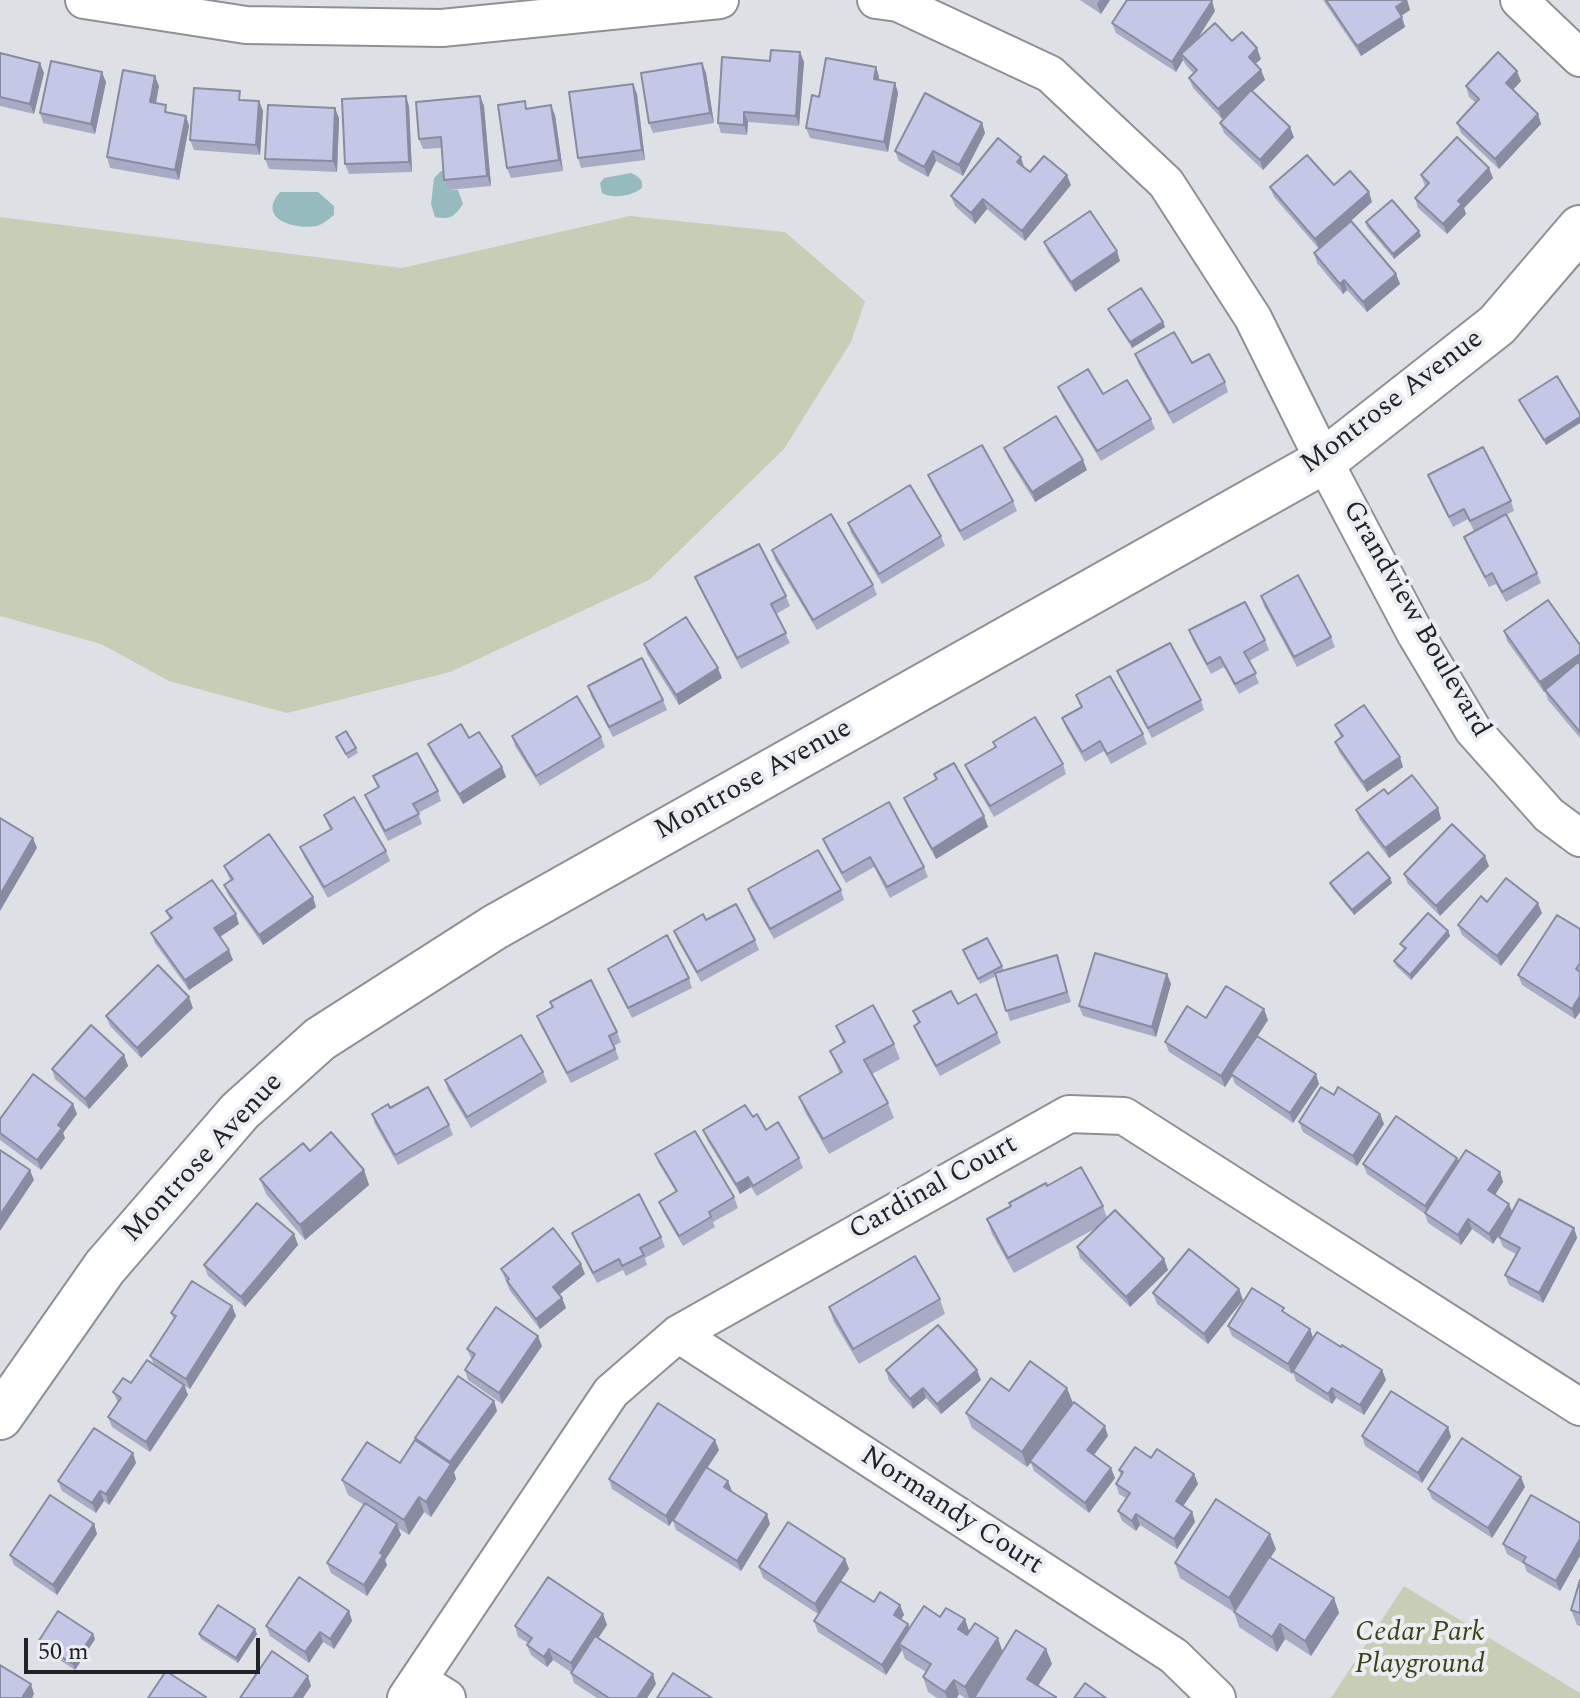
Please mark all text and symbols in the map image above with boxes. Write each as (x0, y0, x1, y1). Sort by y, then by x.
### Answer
street label: Montrose Avenue (1295, 323, 1491, 483)
street label: Grandview Boulevard (1334, 496, 1496, 744)
street label: Montrose Avenue (650, 713, 858, 849)
street label: Montrose Avenue (117, 1067, 291, 1251)
street label: Cardinal Court (844, 1129, 1024, 1249)
street label: Normandy Court (853, 1441, 1049, 1583)
park label: Cedar Park Playground (1355, 1618, 1485, 1684)
scale bar (28, 1622, 264, 1672)
text: 50 m (38, 1634, 89, 1670)

